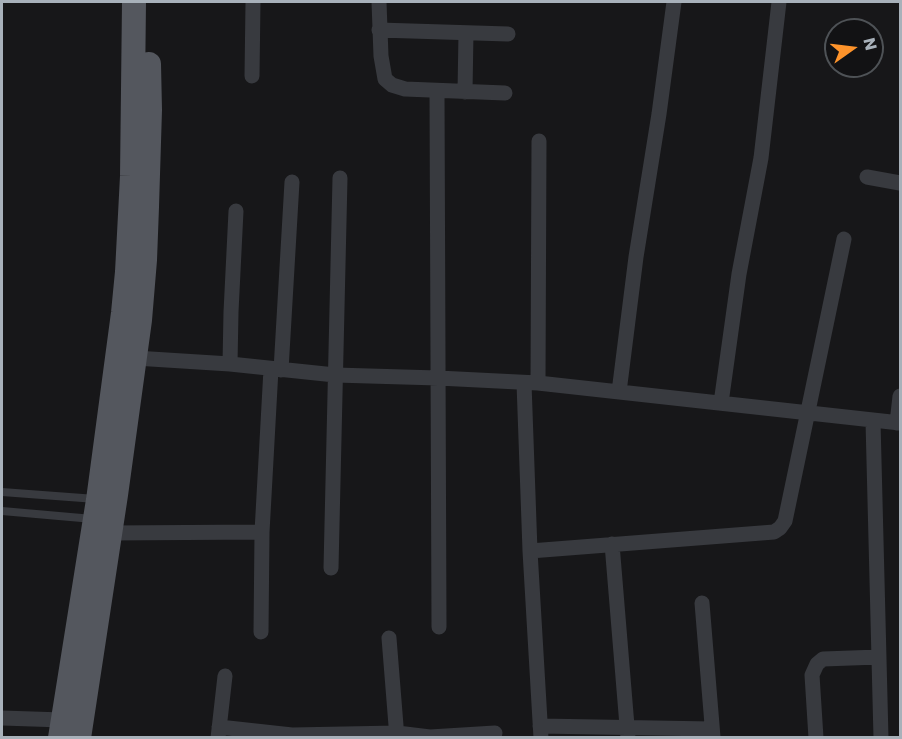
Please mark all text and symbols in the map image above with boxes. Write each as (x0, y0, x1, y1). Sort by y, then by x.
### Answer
north arrow (824, 18, 884, 78)
text: N (857, 35, 883, 53)

